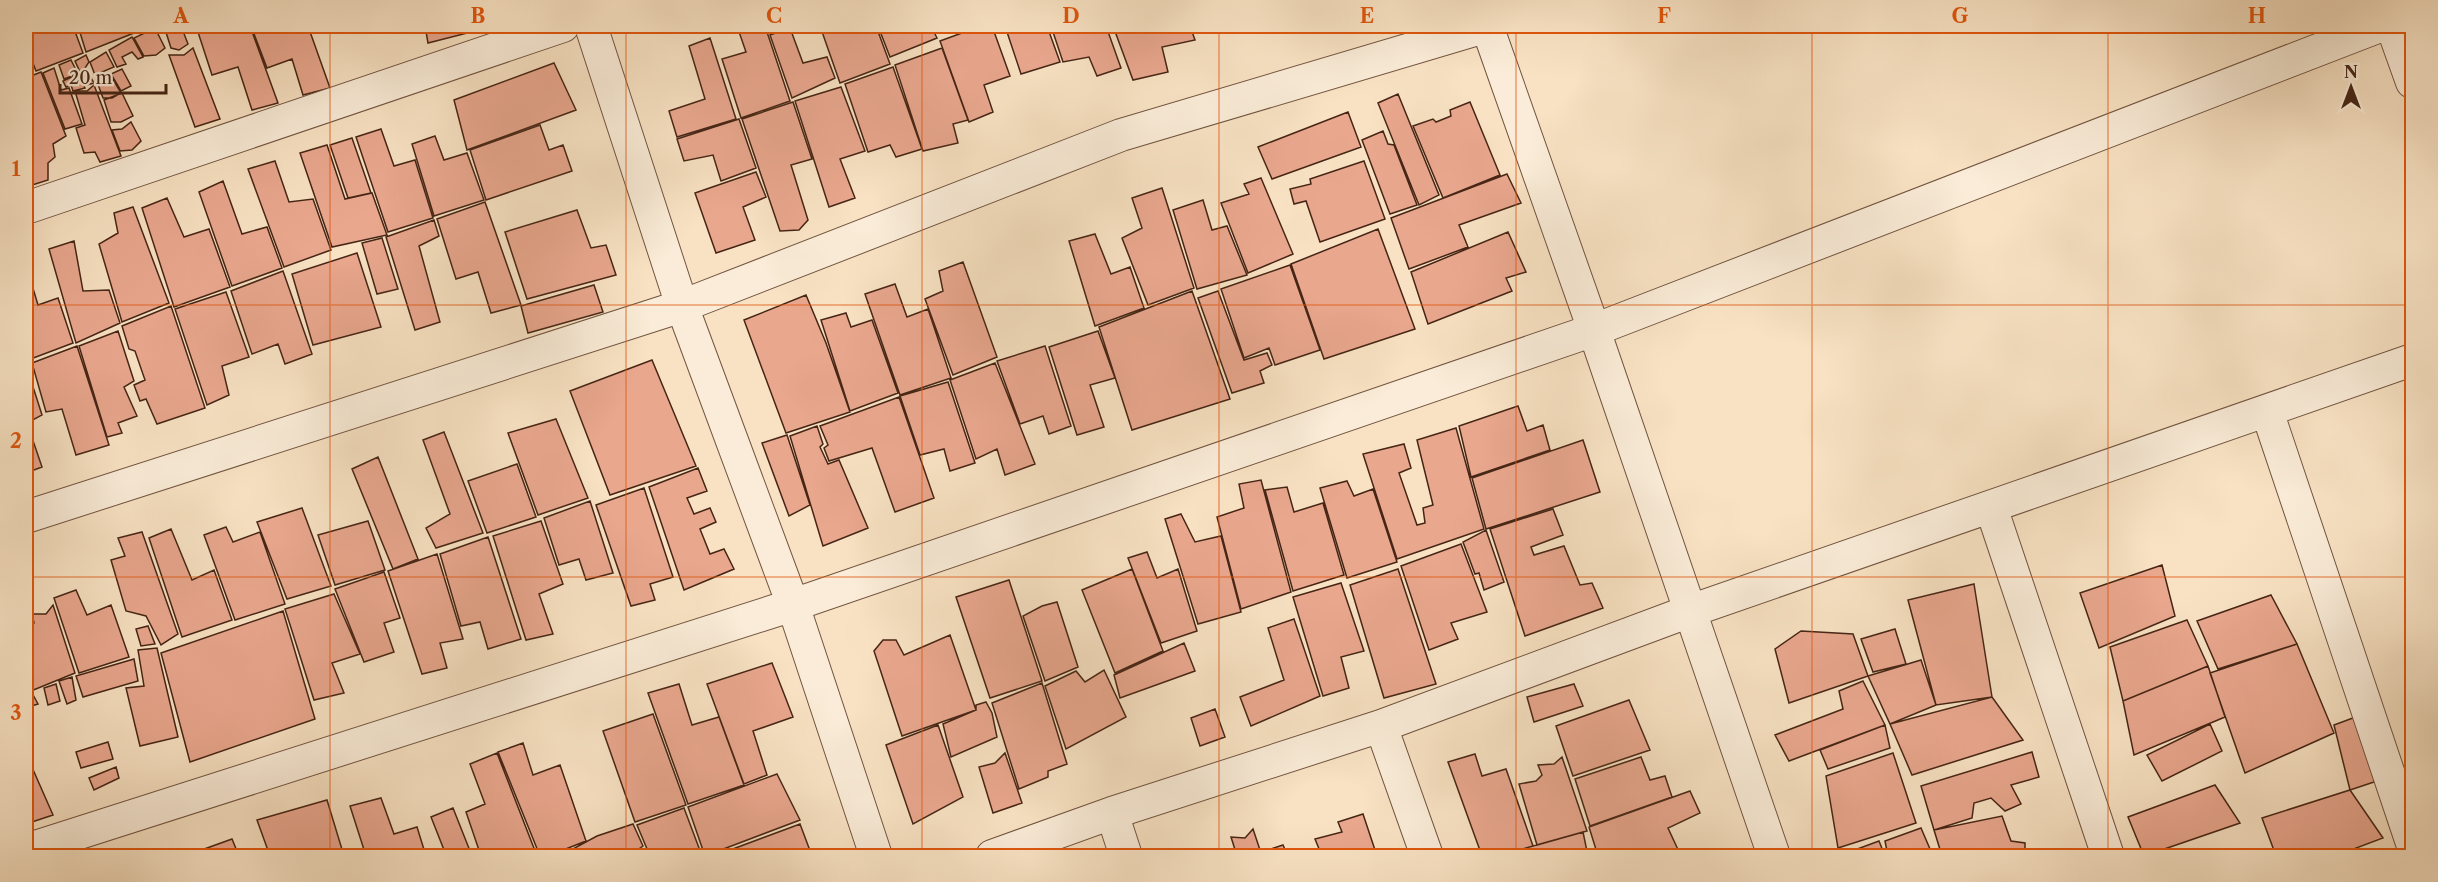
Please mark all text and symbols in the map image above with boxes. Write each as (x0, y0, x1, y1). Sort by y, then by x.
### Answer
text: A (172, 4, 189, 28)
text: B (471, 4, 486, 28)
text: C (766, 4, 782, 28)
text: D (1062, 4, 1080, 28)
text: E (1360, 4, 1374, 28)
text: F (1657, 4, 1671, 28)
text: G (1952, 4, 1969, 28)
text: H (2248, 4, 2266, 28)
scale bar (60, 57, 166, 95)
north arrow (2321, 57, 2381, 117)
text: N (2344, 62, 2358, 82)
text: 20 m (69, 67, 113, 89)
text: 1 (12, 157, 21, 181)
text: 2 (10, 429, 22, 453)
text: 3 (10, 701, 22, 725)

